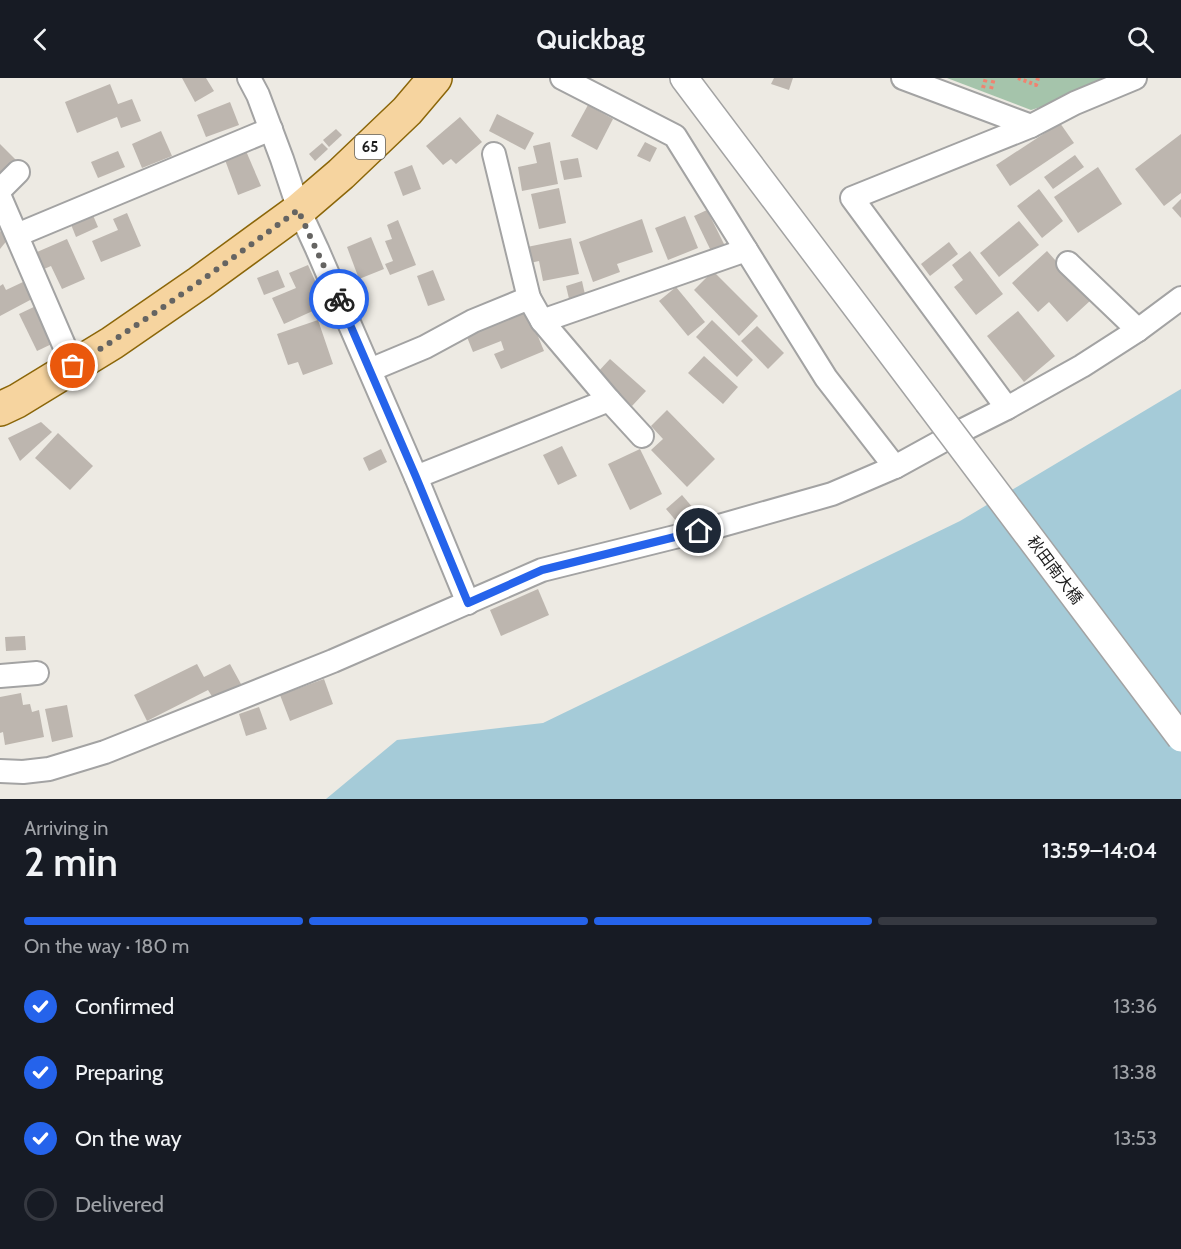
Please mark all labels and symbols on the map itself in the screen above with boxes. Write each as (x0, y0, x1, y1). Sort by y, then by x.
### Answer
road number: 65 (355, 135, 385, 159)
courier (309, 269, 369, 329)
pin (47, 340, 98, 391)
pin (673, 505, 724, 556)
street label: 秋田南大橋 (1023, 532, 1087, 608)

